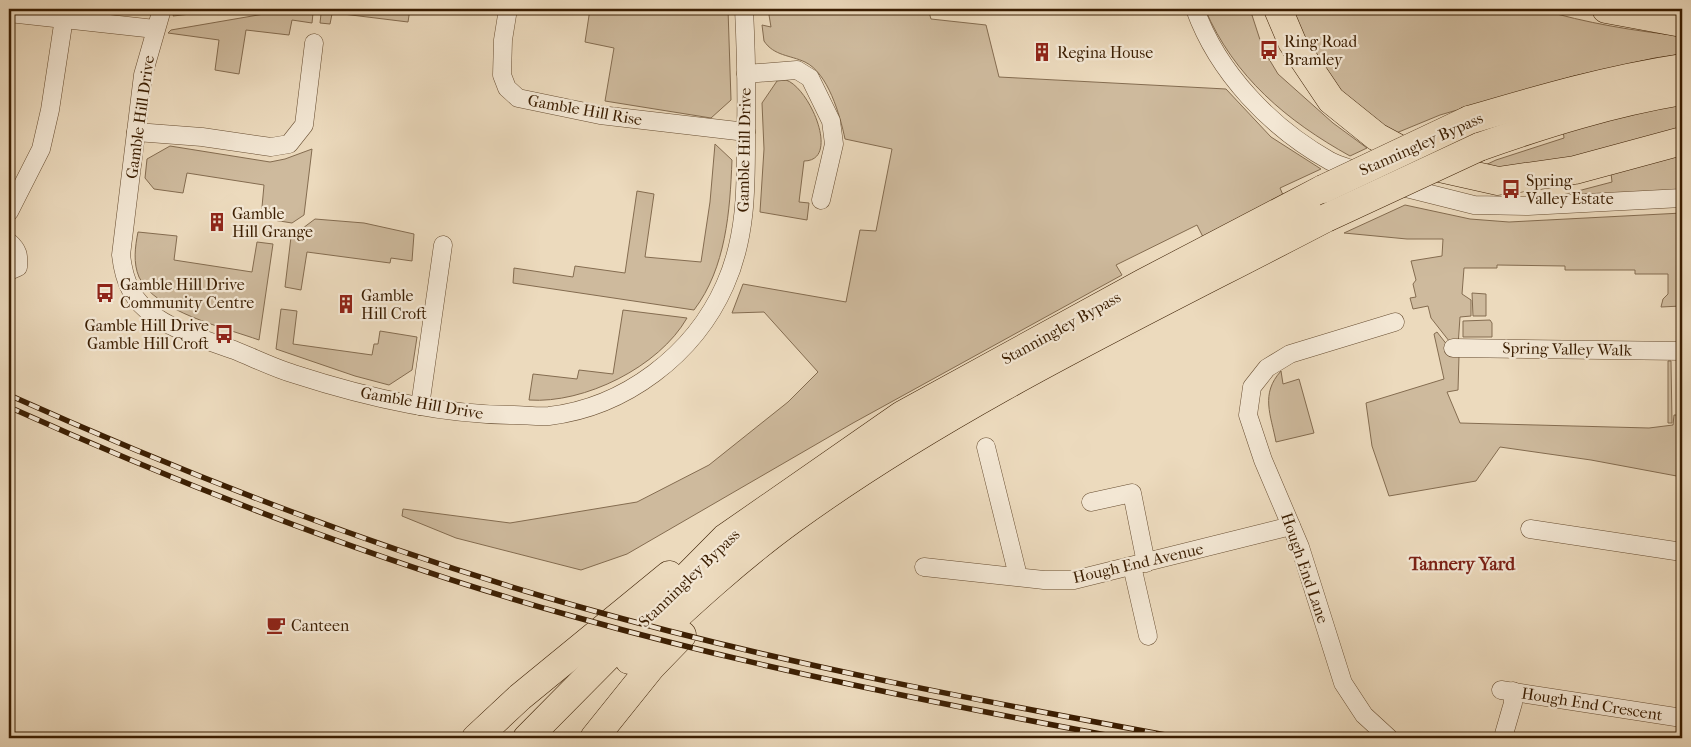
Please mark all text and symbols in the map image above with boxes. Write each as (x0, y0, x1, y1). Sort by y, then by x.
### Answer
place label: Ring Road Bramley (1284, 32, 1357, 69)
bus stop icon: Ring Road Bramley (1258, 39, 1280, 61)
building icon: Regina House (1031, 41, 1053, 63)
place label: Regina House (1057, 43, 1153, 62)
street label: Gamble Hill Drive (122, 54, 158, 180)
street label: Gamble Hill Drive (733, 87, 755, 212)
street label: Gamble Hill Rise (526, 91, 644, 129)
street label: Stanningley Bypass (1356, 108, 1486, 180)
place label: Spring Valley Estate (1525, 171, 1614, 208)
bus stop icon: Spring Valley Estate (1500, 178, 1522, 200)
place label: Gamble Hill Grange (232, 204, 313, 241)
building icon: Gamble Hill Grange (206, 211, 228, 233)
place label: Gamble Hill Drive Community Centre (120, 275, 254, 312)
bus stop icon: Gamble Hill Drive Community Centre (94, 282, 116, 304)
place label: Gamble Hill Croft (361, 286, 427, 323)
street label: Stanningley Bypass (998, 287, 1124, 369)
building icon: Gamble Hill Croft (335, 293, 357, 315)
place label: Gamble Hill Drive Gamble Hill Croft (84, 316, 209, 353)
bus stop icon: Gamble Hill Drive Gamble Hill Croft (213, 323, 235, 345)
street label: Spring Valley Walk (1502, 338, 1633, 360)
street label: Gamble Hill Drive (359, 383, 485, 423)
street label: Hough End Lane (1277, 510, 1333, 626)
street label: Stanningley Bypass (634, 525, 744, 631)
street label: Hough End Avenue (1071, 539, 1205, 587)
district label: Tannery Yard (1408, 554, 1516, 575)
cafe icon: Canteen (265, 614, 287, 636)
place label: Canteen (291, 616, 350, 635)
street label: Hough End Crescent (1520, 683, 1664, 725)

